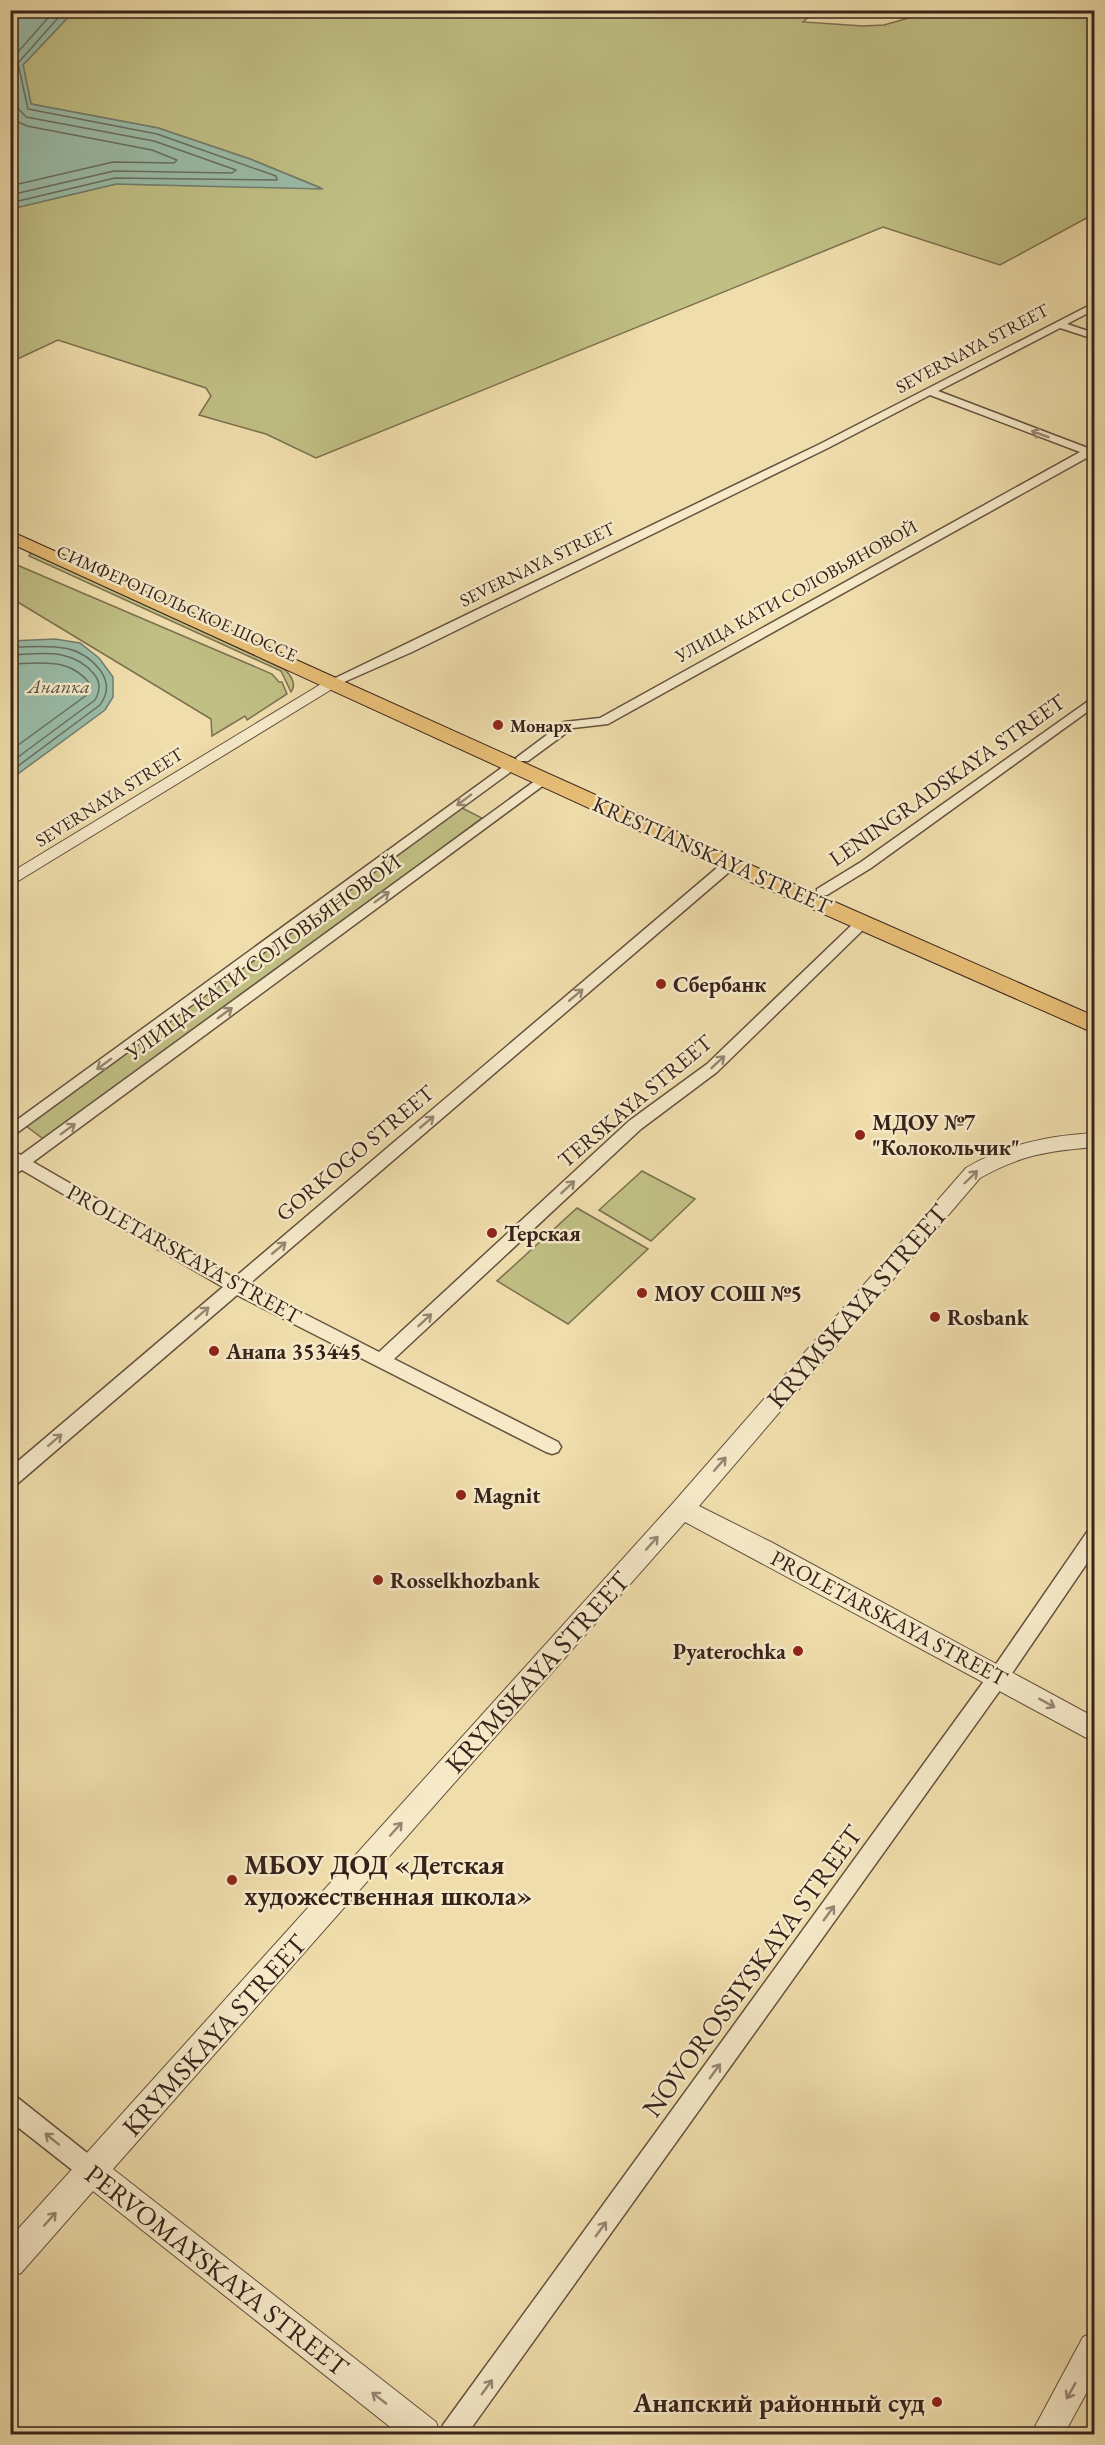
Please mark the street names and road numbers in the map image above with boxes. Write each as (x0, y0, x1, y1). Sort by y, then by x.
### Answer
street label: SEVERNAYA STREET (891, 297, 1053, 398)
street label: УЛИЦА КАТИ СОЛОВЬЯНОВОЙ (670, 515, 921, 668)
street label: SEVERNAYA STREET (455, 516, 619, 612)
street label: СИМФЕРОПОЛЬСКОЕ ШОССЕ (53, 539, 301, 667)
street label: LENINGRADSKAYA STREET (823, 687, 1071, 873)
street label: SEVERNAYA STREET (31, 742, 188, 852)
street label: KRESTIANSKAYA STREET (588, 789, 836, 921)
street label: УЛИЦА КАТИ СОЛОВЬЯНОВОЙ (119, 847, 407, 1067)
street label: TERSKAYA STREET (552, 1028, 718, 1174)
street label: GORKOGO STREET (270, 1078, 440, 1228)
street label: PROLETARSKAYA STREET (62, 1177, 307, 1331)
street label: KRYMSKAYA STREET (759, 1196, 956, 1416)
street label: PROLETARSKAYA STREET (766, 1543, 1013, 1693)
street label: KRYMSKAYA STREET (437, 1563, 638, 1780)
street label: NOVOROSSIYSKAYA STREET (634, 1817, 870, 2124)
street label: KRYMSKAYA STREET (114, 1926, 315, 2143)
street label: PERVOMAYSKAYA STREET (78, 2156, 357, 2384)

